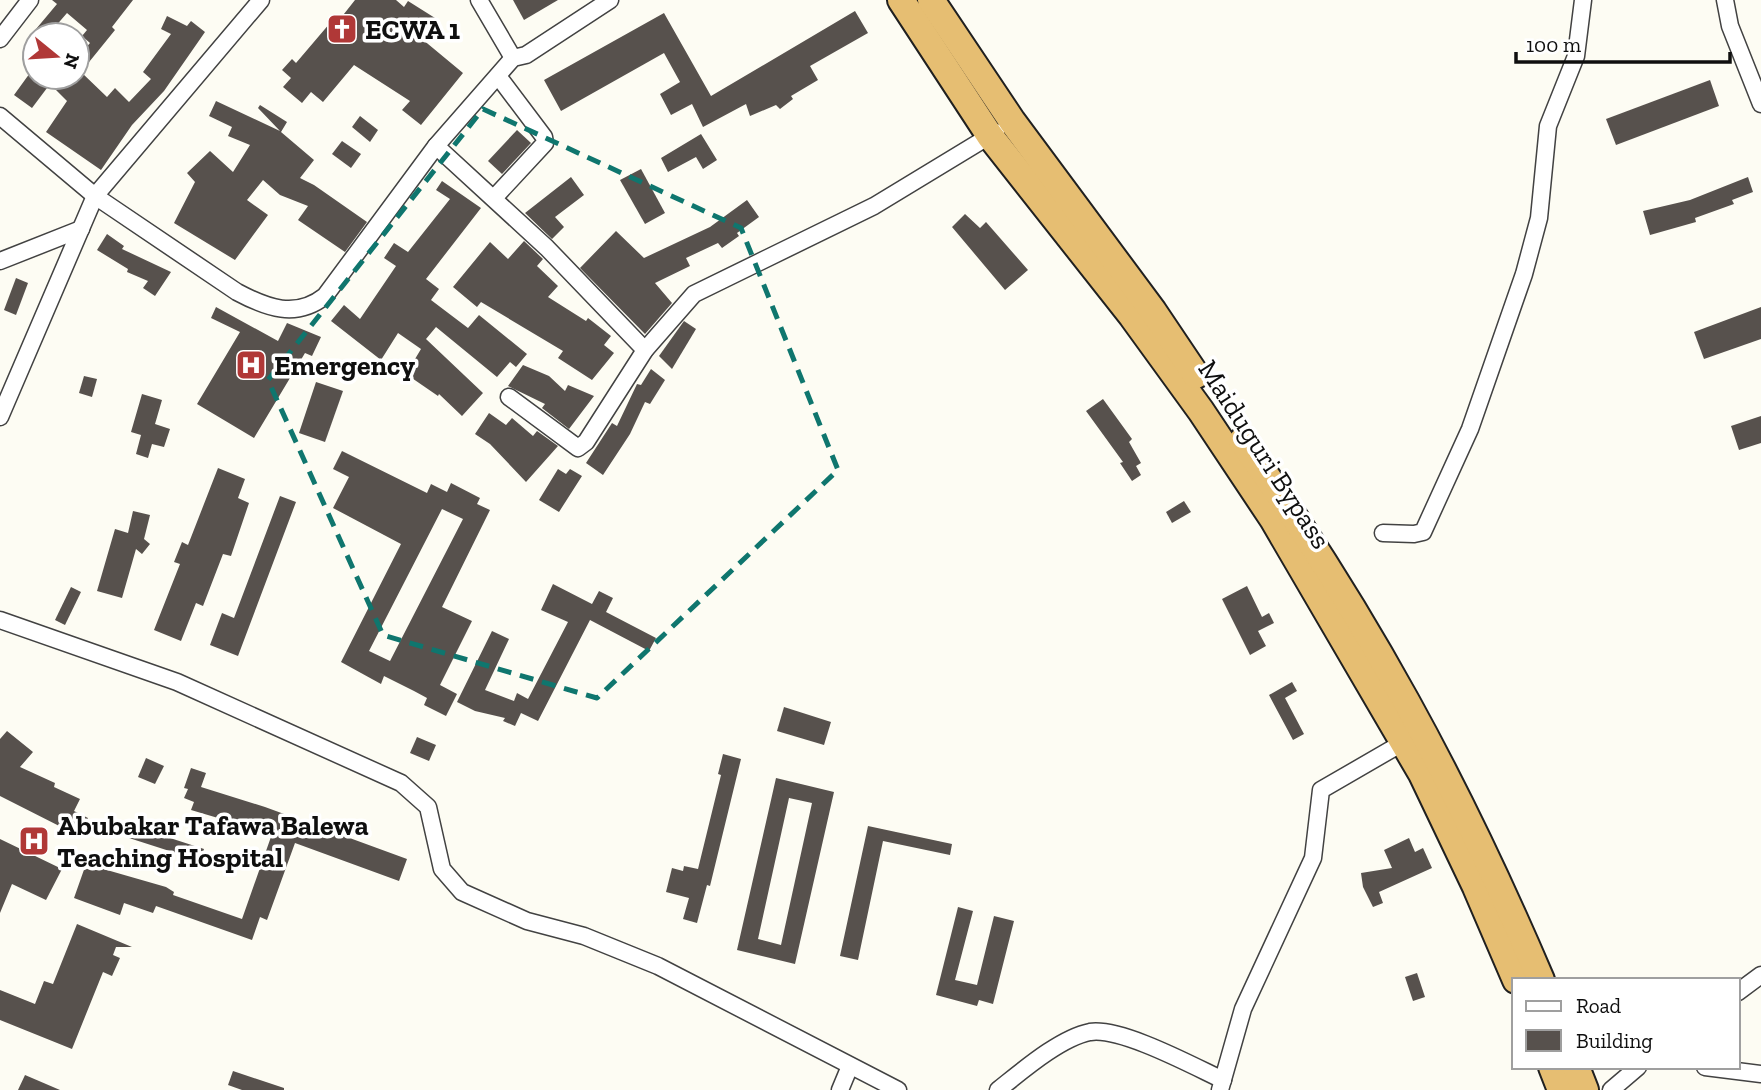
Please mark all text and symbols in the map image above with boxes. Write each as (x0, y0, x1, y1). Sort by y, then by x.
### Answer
church icon: ECWA 1 (325, 12, 359, 46)
place label: ECWA 1 (365, 13, 460, 46)
north arrow (21, 21, 91, 91)
scale bar (1516, 21, 1730, 65)
text: 100 m (1526, 32, 1581, 57)
text: N (59, 51, 85, 72)
hospital icon: Emergency (234, 348, 268, 382)
place label: Emergency (274, 349, 415, 382)
street label: Maiduguri Bypass (1191, 354, 1338, 555)
place label: Abubakar Tafawa Balewa Teaching Hospital (57, 809, 369, 874)
hospital icon: Abubakar Tafawa Balewa Teaching Hospital (17, 824, 51, 858)
legend (1512, 978, 1740, 1069)
text: Road (1576, 993, 1622, 1018)
text: Building (1576, 1028, 1653, 1053)

